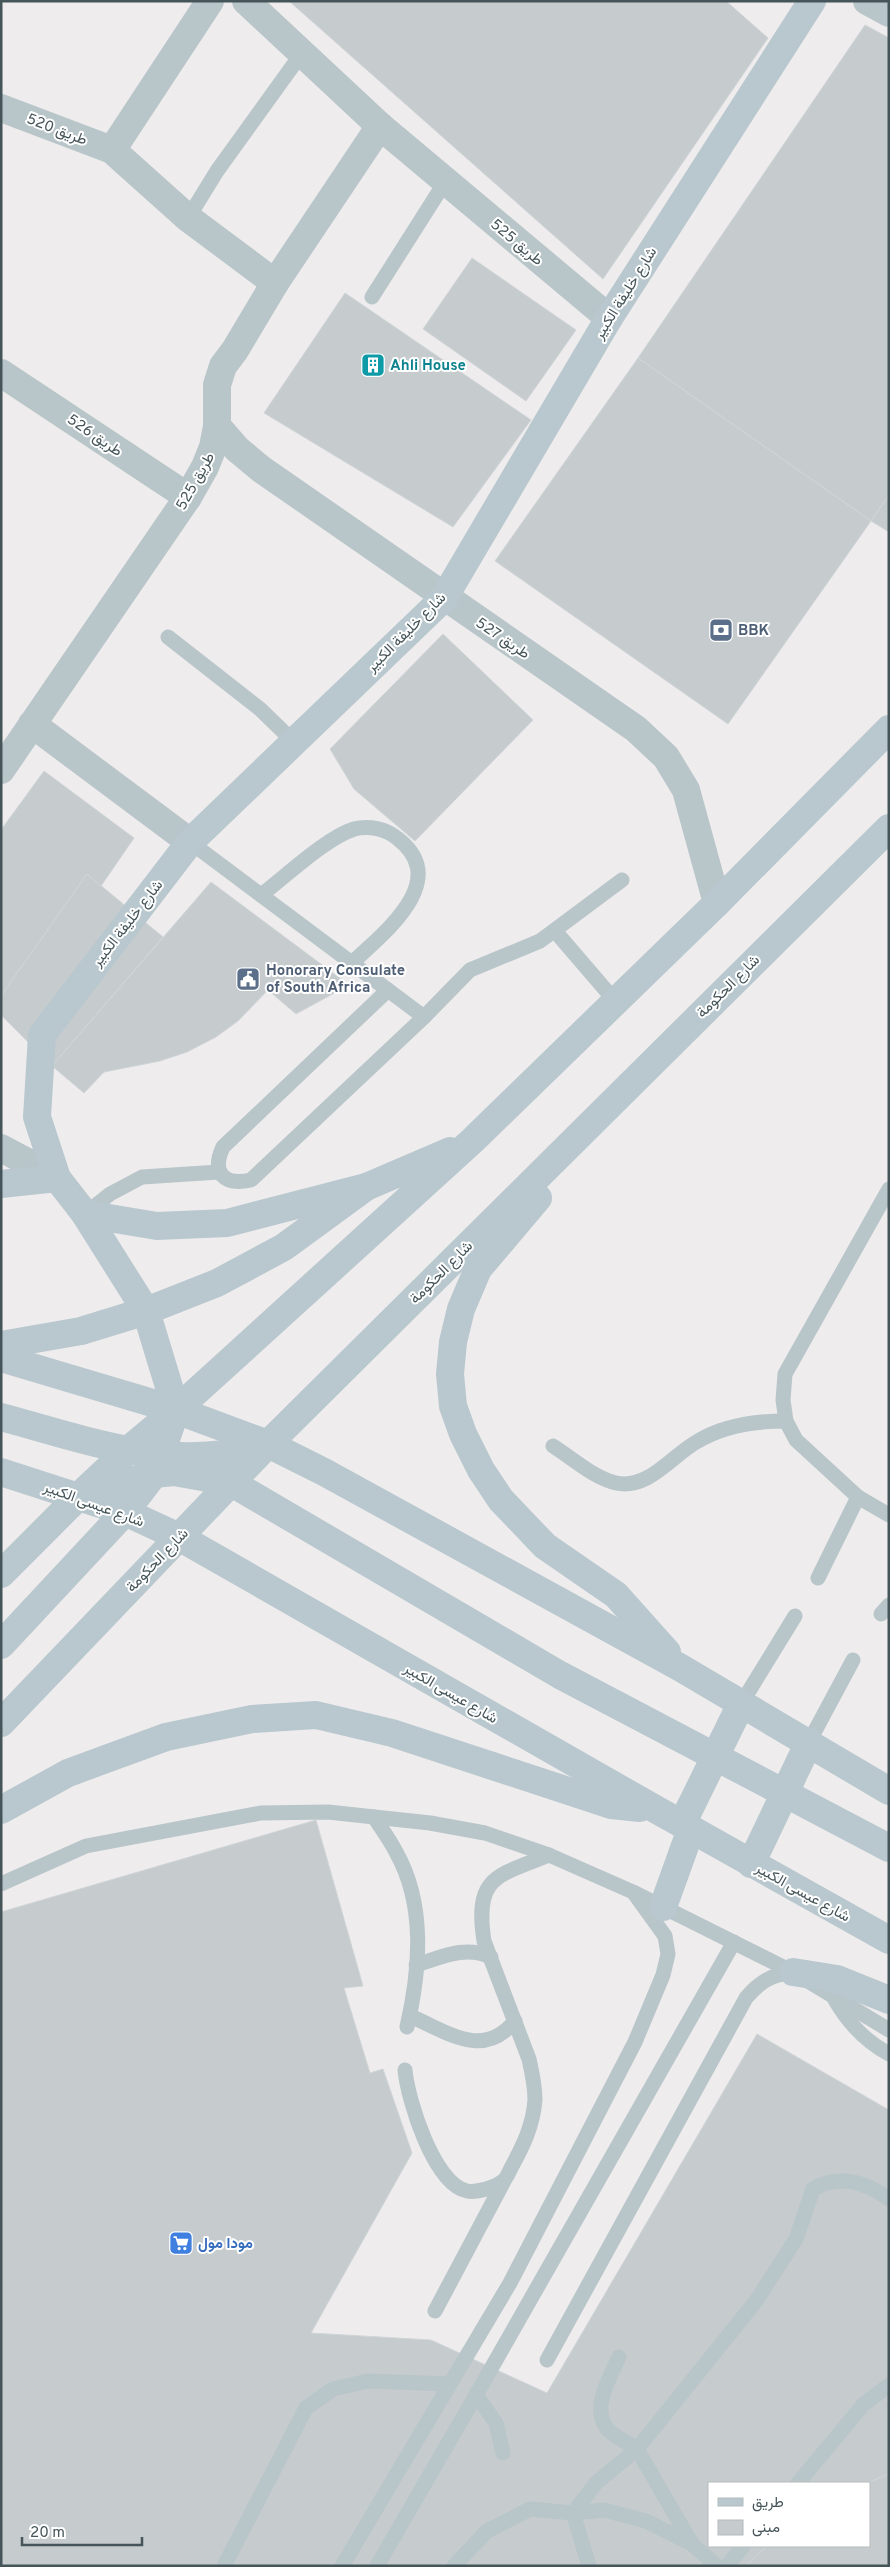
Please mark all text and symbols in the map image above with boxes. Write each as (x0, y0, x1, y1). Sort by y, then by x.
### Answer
street label: طريق 520 (23, 110, 90, 151)
street label: طريق 525 (486, 216, 546, 271)
street label: شارع خليفة الكبير (590, 244, 662, 344)
building icon: Ahli House (360, 352, 386, 378)
place label: Ahli House (390, 357, 466, 376)
street label: طريق 526 (63, 411, 126, 462)
street label: طريق 525 (173, 449, 220, 514)
street label: شارع خليفة الكبير (362, 589, 451, 678)
street label: طريق 527 (471, 614, 533, 664)
bank icon: BBK (708, 617, 734, 643)
place label: BBK (738, 622, 770, 641)
street label: شارع خليفة الكبير (88, 877, 168, 972)
street label: شارع الحكومة (693, 951, 765, 1023)
place label: Honorary Consulate of South Africa (266, 962, 405, 998)
public building icon: Honorary Consulate of South Africa (235, 966, 261, 992)
street label: شارع الحكومة (406, 1237, 478, 1309)
street label: شارع عيسى الكبير (40, 1478, 146, 1532)
street label: شارع الحكومة (123, 1525, 193, 1597)
street label: شارع عيسى الكبير (399, 1659, 501, 1729)
street label: شارع عيسى الكبير (751, 1859, 853, 1927)
supermarket icon: مودا مول (168, 2230, 194, 2256)
place label: مودا مول (198, 2235, 253, 2254)
legend (708, 2482, 870, 2547)
text: طريق (752, 2494, 784, 2513)
scale bar (22, 2514, 142, 2546)
text: مبنى (752, 2519, 780, 2538)
text: 20 m (30, 2524, 65, 2543)

